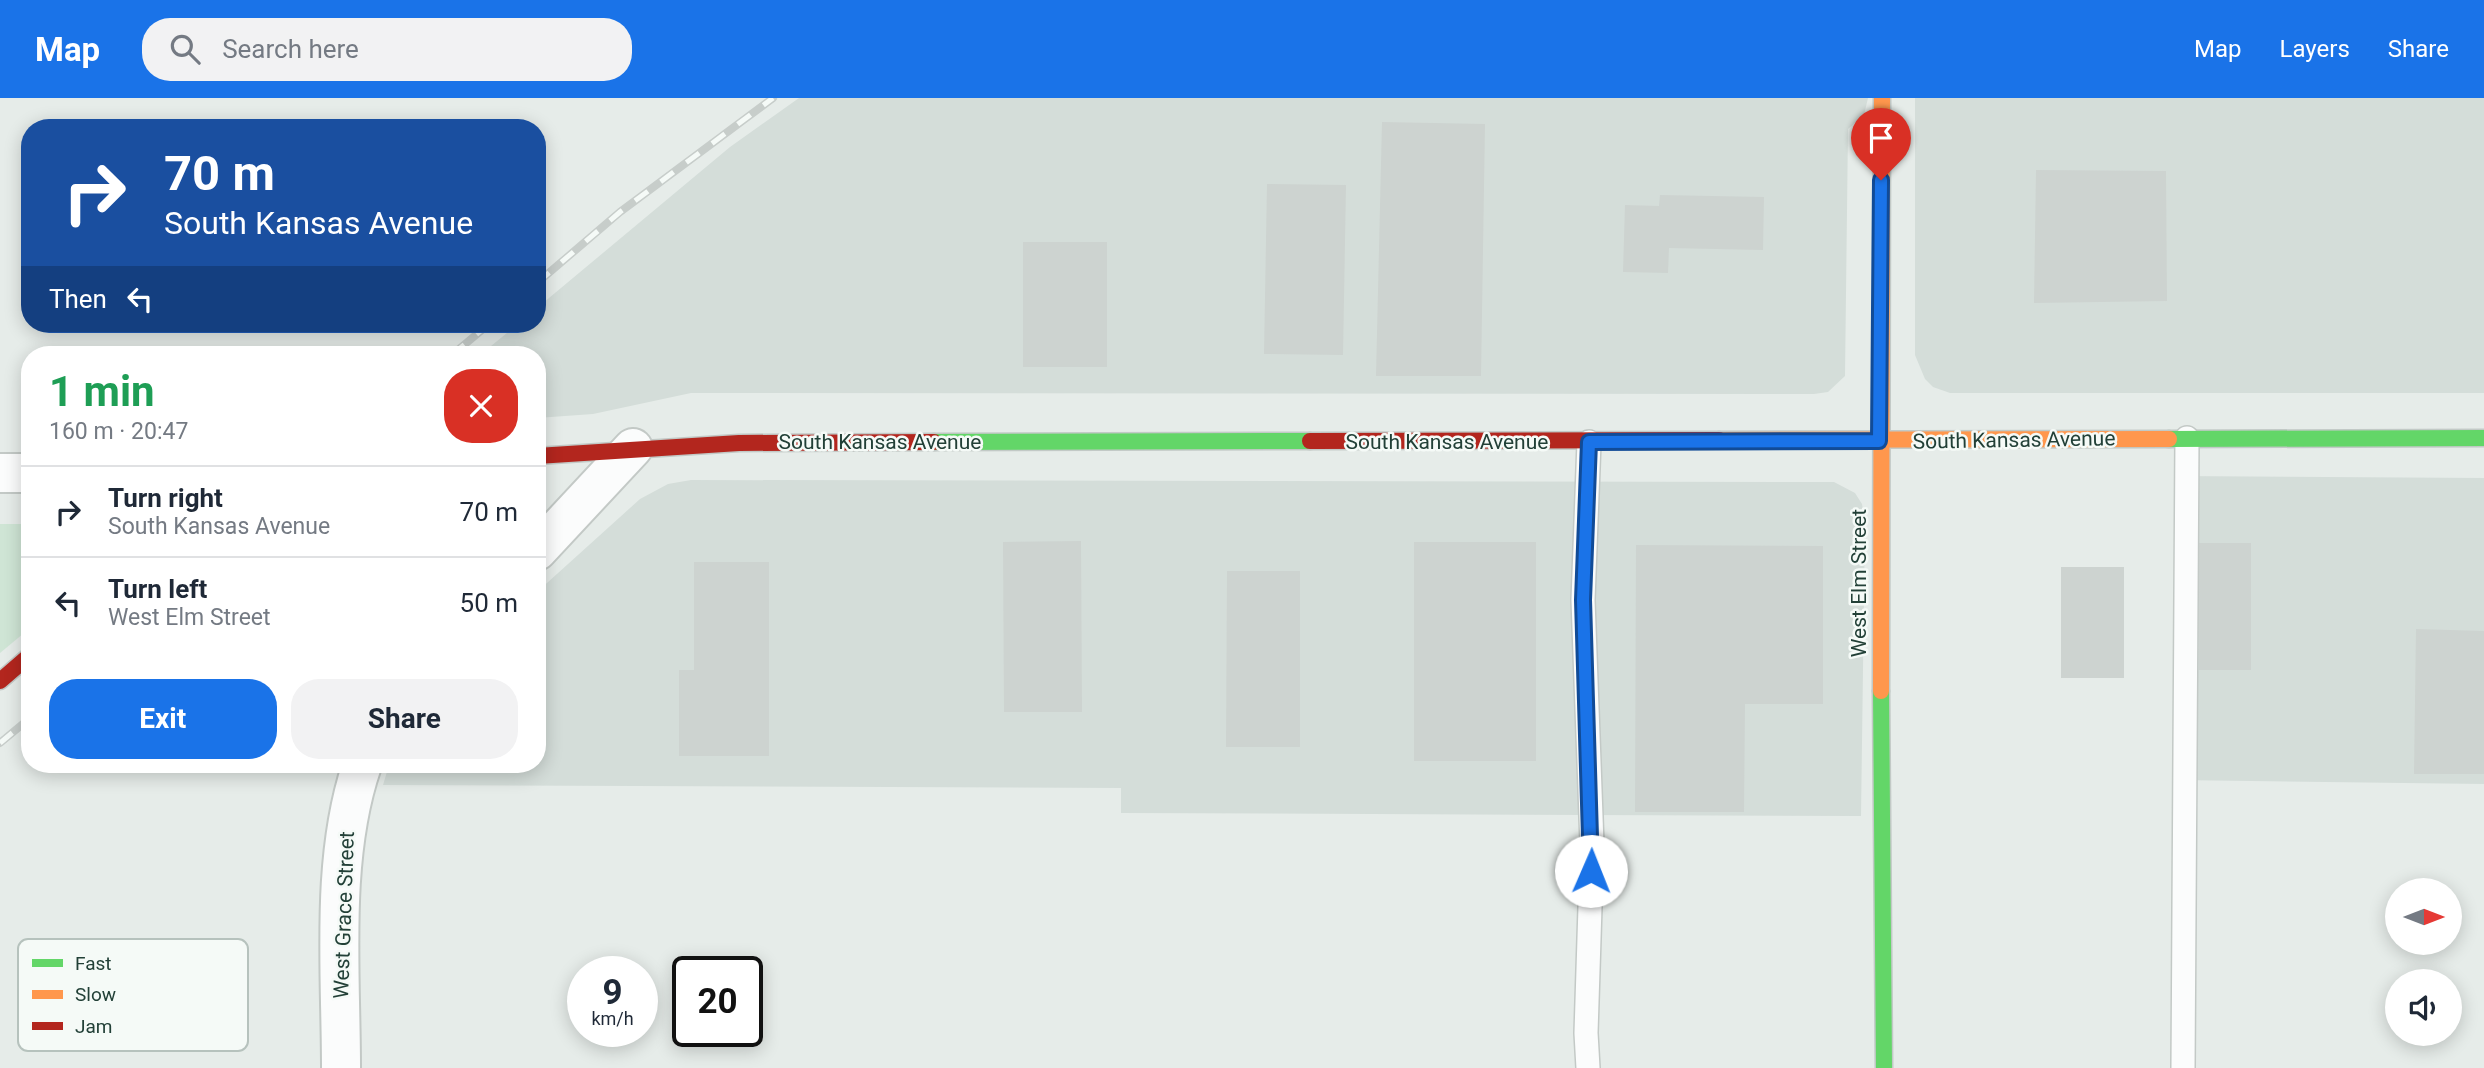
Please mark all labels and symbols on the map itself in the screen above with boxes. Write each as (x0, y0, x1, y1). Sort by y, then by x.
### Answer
pin (1851, 108, 1911, 180)
street label: South Kansas Avenue (1912, 426, 2116, 454)
street label: South Kansas Avenue (779, 430, 981, 454)
street label: South Kansas Avenue (1346, 430, 1548, 454)
street label: West Elm Street (1847, 509, 1871, 657)
street label: West Grace Street (329, 831, 359, 999)
position arrow (1554, 834, 1628, 908)
north arrow (2385, 878, 2462, 956)
legend (18, 939, 248, 1051)
text: Fast (75, 952, 112, 975)
speed limit sign: 20 (672, 956, 763, 1047)
text: Slow (75, 983, 116, 1006)
text: Jam (75, 1015, 112, 1038)

